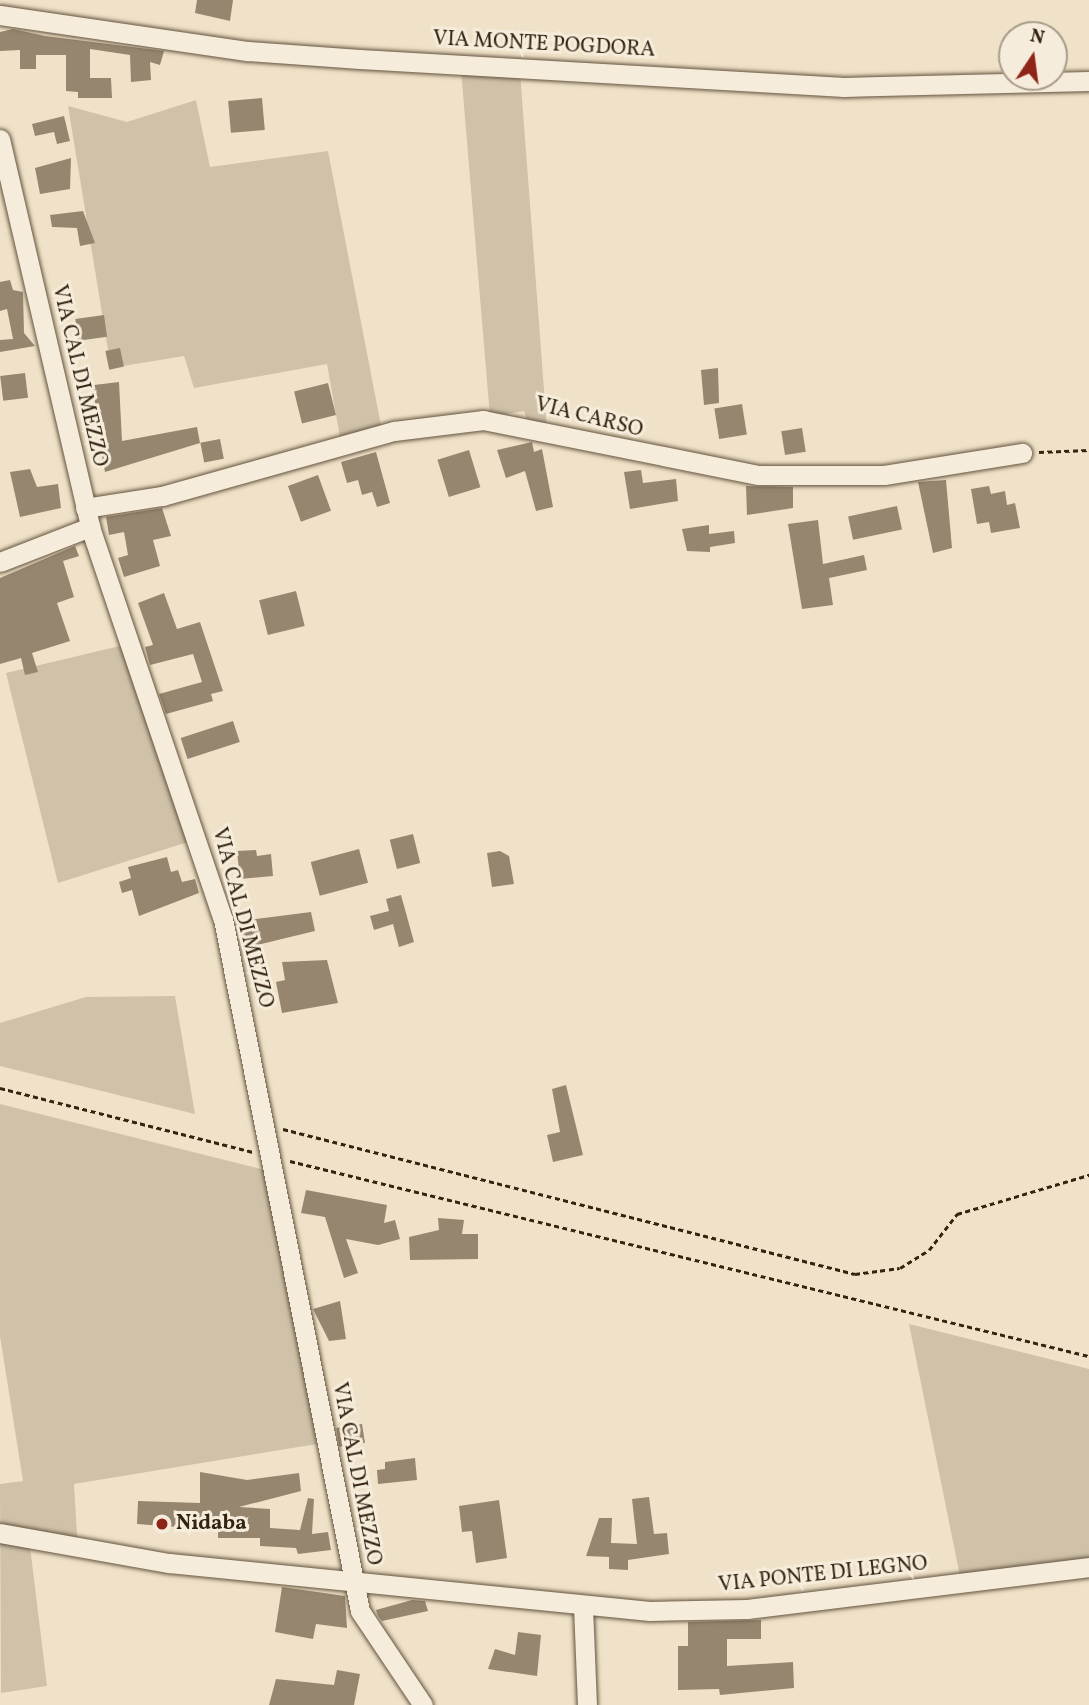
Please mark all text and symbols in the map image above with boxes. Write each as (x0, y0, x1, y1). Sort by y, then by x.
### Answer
north arrow (998, 21, 1068, 91)
text: N (1028, 23, 1047, 52)
street label: VIA MONTE POGDORA (432, 27, 656, 63)
street label: VIA CAL DI MEZZO (46, 283, 112, 469)
street label: VIA CARSO (532, 392, 646, 444)
street label: VIA CAL DI MEZZO (206, 825, 278, 1011)
street label: VIA CAL DI MEZZO (326, 1380, 386, 1568)
place label: Nidaba (176, 1511, 247, 1537)
marker: Nidaba (154, 1516, 170, 1532)
street label: VIA PONTE DI LEGNO (717, 1551, 929, 1599)

